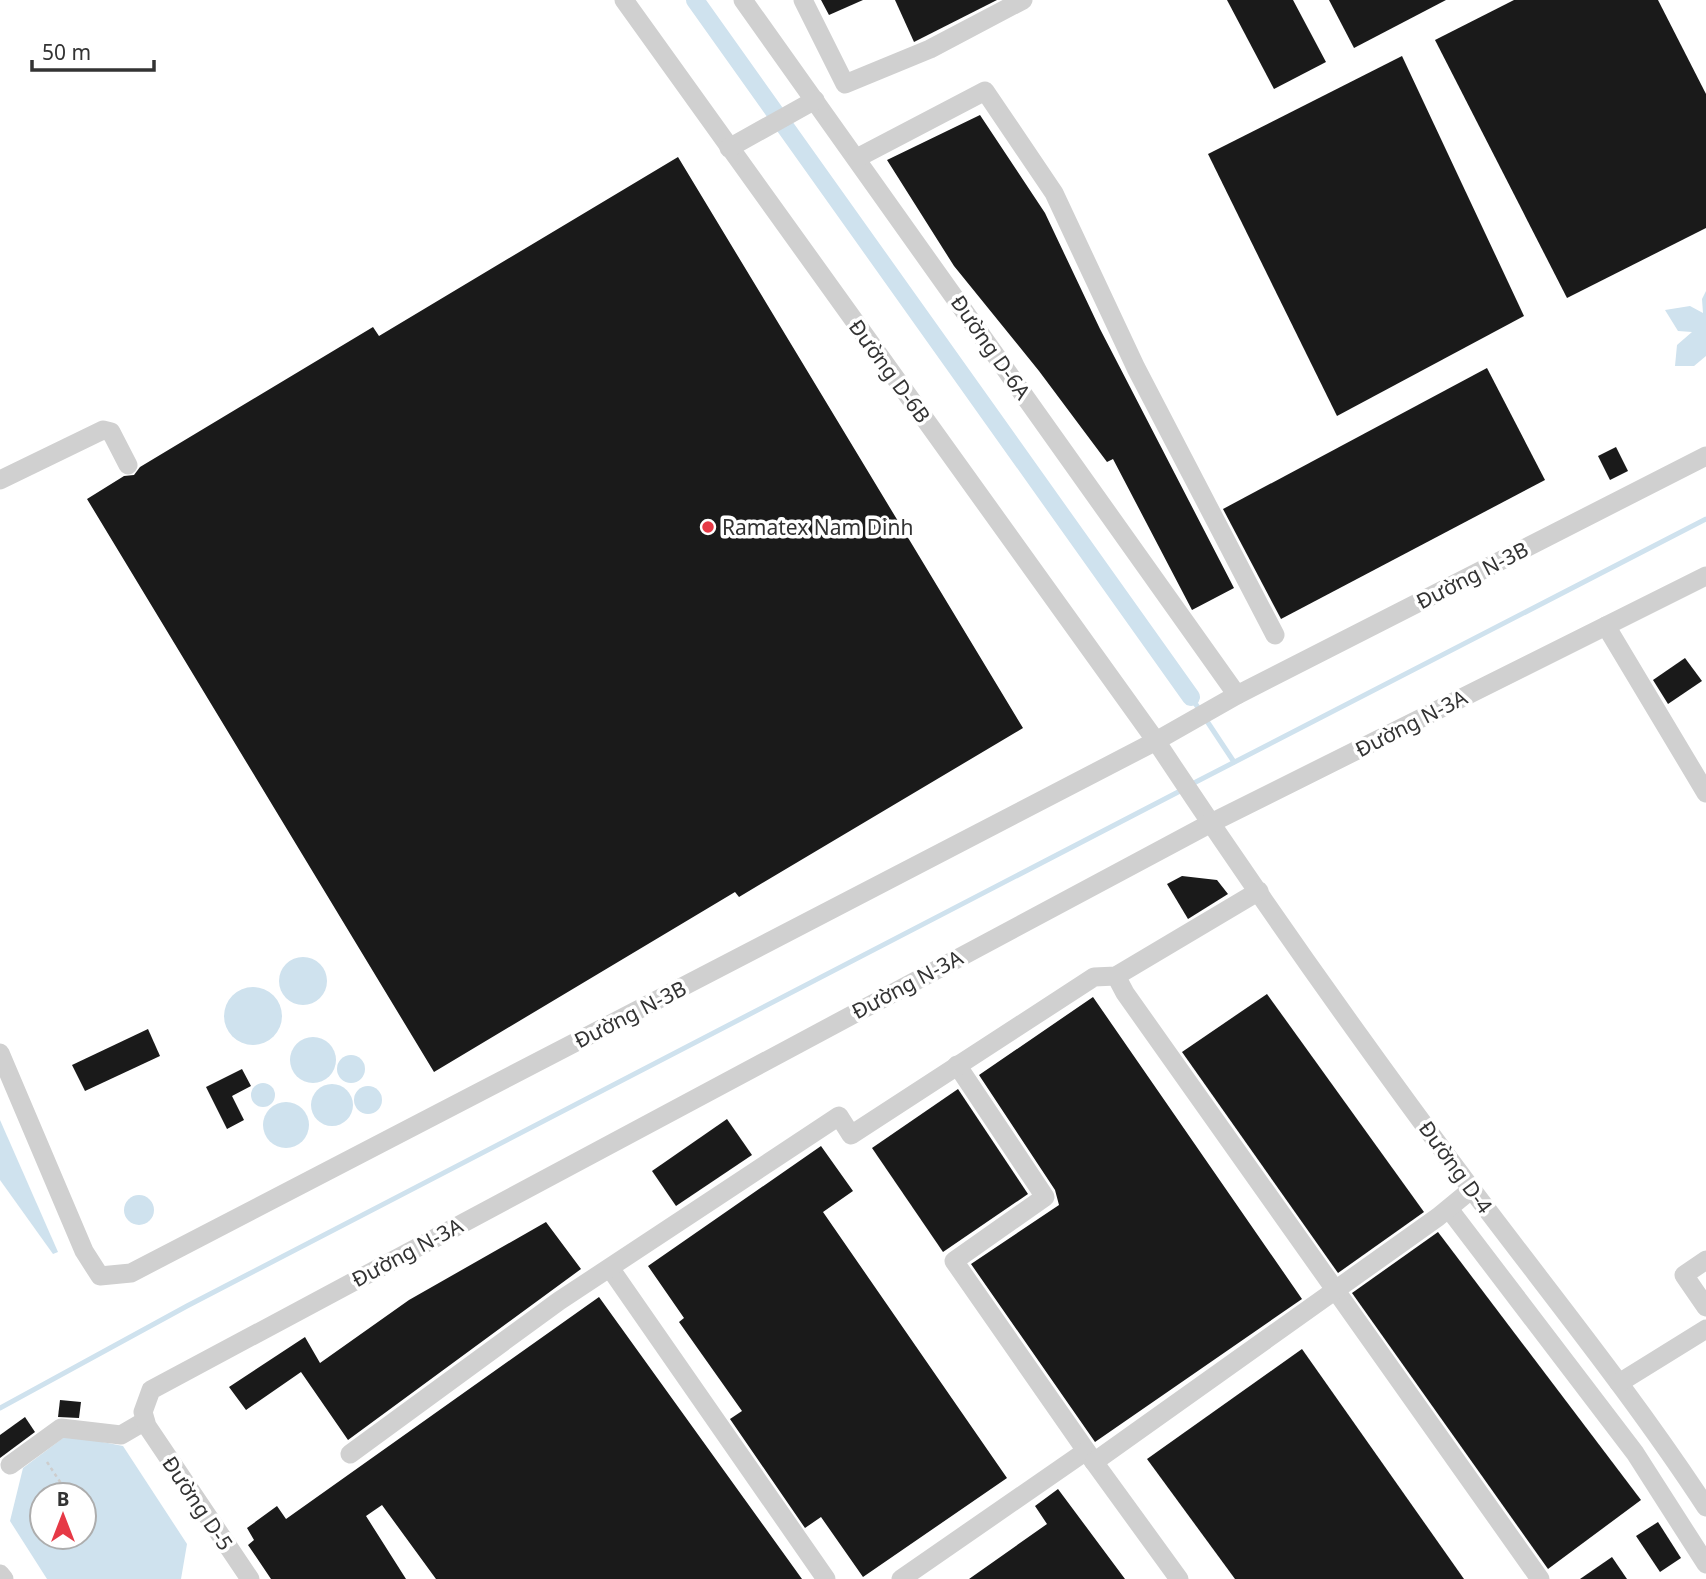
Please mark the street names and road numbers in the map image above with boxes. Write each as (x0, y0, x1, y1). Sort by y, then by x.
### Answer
street label: Đường D-6A (945, 289, 1038, 405)
street label: Đường D-6B (843, 314, 937, 428)
street label: Đường N-3B (1411, 535, 1533, 615)
street label: Đường N-3A (1350, 683, 1472, 763)
street label: Đường N-3A (847, 943, 968, 1025)
street label: Đường N-3B (569, 974, 691, 1054)
street label: Đường D-4 (1413, 1115, 1499, 1219)
street label: Đường N-3A (347, 1211, 468, 1293)
street label: Đường D-5 (156, 1450, 240, 1556)

